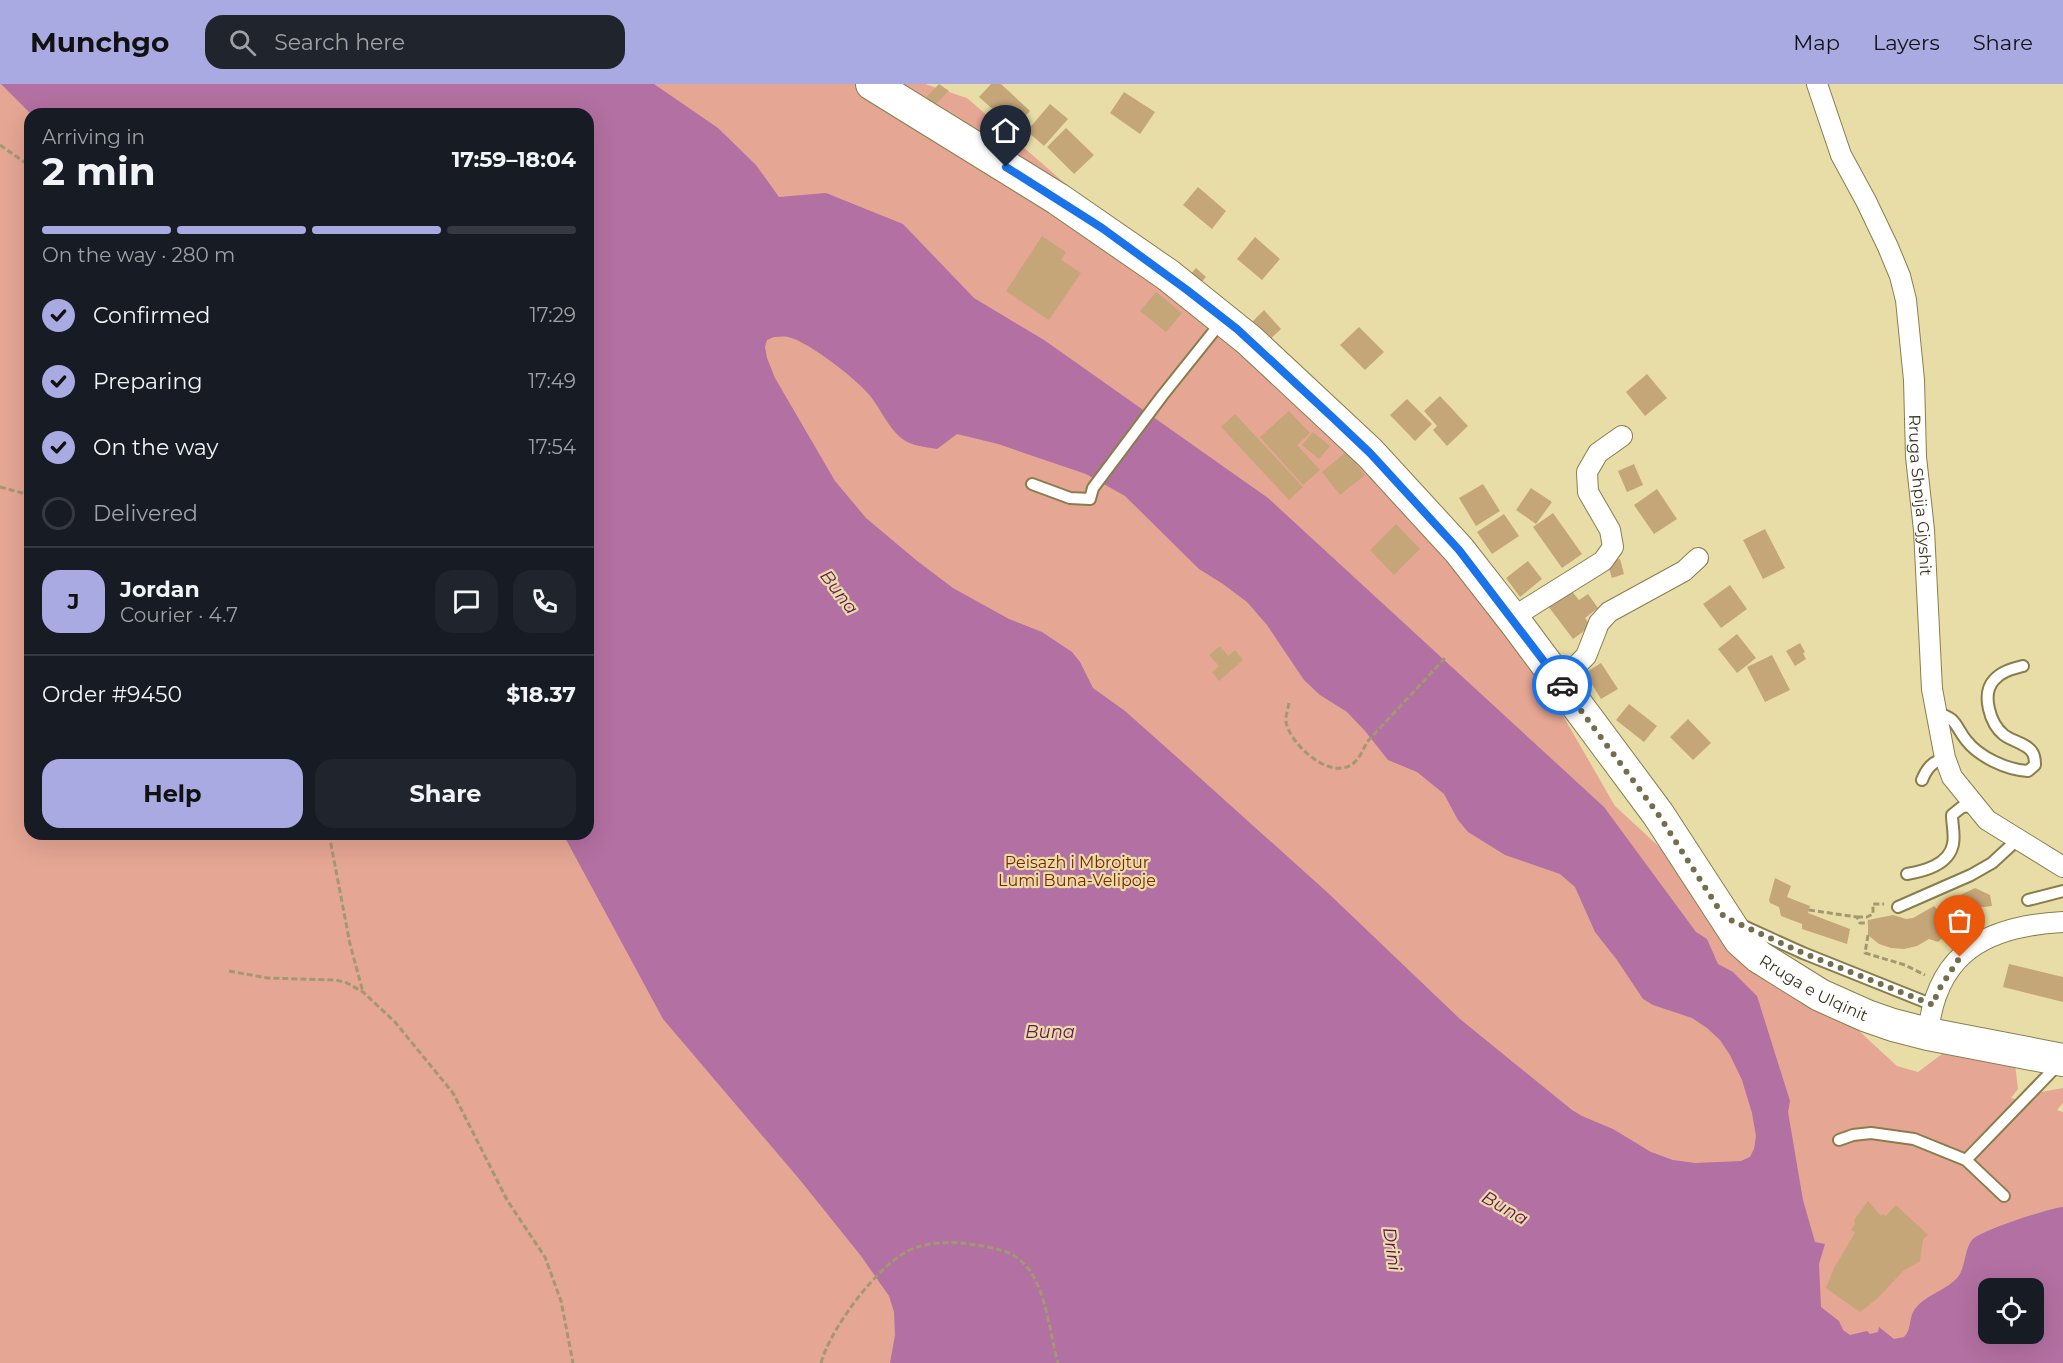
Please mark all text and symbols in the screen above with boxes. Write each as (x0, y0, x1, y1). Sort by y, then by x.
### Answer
search box (205, 15, 625, 69)
text: Munchgo (30, 25, 169, 59)
icon: search (226, 26, 259, 59)
text: Search here (274, 29, 405, 56)
text: Map (1793, 30, 1840, 55)
text: Layers (1873, 30, 1940, 55)
text: Share (1973, 30, 2033, 55)
pin (980, 105, 1031, 167)
icon: home (989, 114, 1022, 147)
text: Arriving in (42, 125, 145, 149)
text: 17:59–18:04 (452, 146, 576, 173)
text: 2 min (42, 147, 156, 195)
text: On the way · 280 m (42, 243, 235, 267)
icon: check (42, 299, 75, 332)
text: Confirmed (93, 302, 210, 329)
text: 17:29 (530, 303, 576, 327)
icon: check (42, 365, 75, 398)
text: Preparing (93, 368, 202, 395)
text: 17:49 (528, 369, 576, 393)
street label: Rruga Shpija Gjyshit (1905, 414, 1936, 577)
icon: check (42, 431, 75, 464)
text: On the way (93, 434, 218, 461)
text: 17:54 (529, 435, 576, 459)
text: Delivered (93, 500, 198, 527)
water label: Buna (815, 565, 863, 619)
button: chat (435, 570, 498, 633)
button: phone (513, 570, 576, 633)
text: Jordan (120, 576, 200, 603)
text: J (68, 588, 79, 615)
text: Courier · 4.7 (120, 603, 238, 627)
courier (1532, 655, 1592, 715)
icon: car (1546, 669, 1579, 702)
text: Order #9450 (42, 681, 182, 708)
text: $18.37 (506, 681, 576, 708)
button: Help (42, 759, 303, 828)
button: Share (315, 759, 576, 828)
park label: Peisazh i Mbrojtur Lumi Buna-Velipoje (998, 853, 1156, 890)
pin (1934, 895, 1985, 957)
icon: bag (1943, 904, 1976, 937)
street label: Rruga e Ulqinit (1756, 950, 1872, 1025)
water label: Buna (1025, 1021, 1075, 1043)
water label: Buna (1478, 1186, 1532, 1230)
water label: Drini (1378, 1226, 1406, 1272)
map controls (1978, 1278, 2044, 1344)
button: locate (1978, 1278, 2044, 1344)

